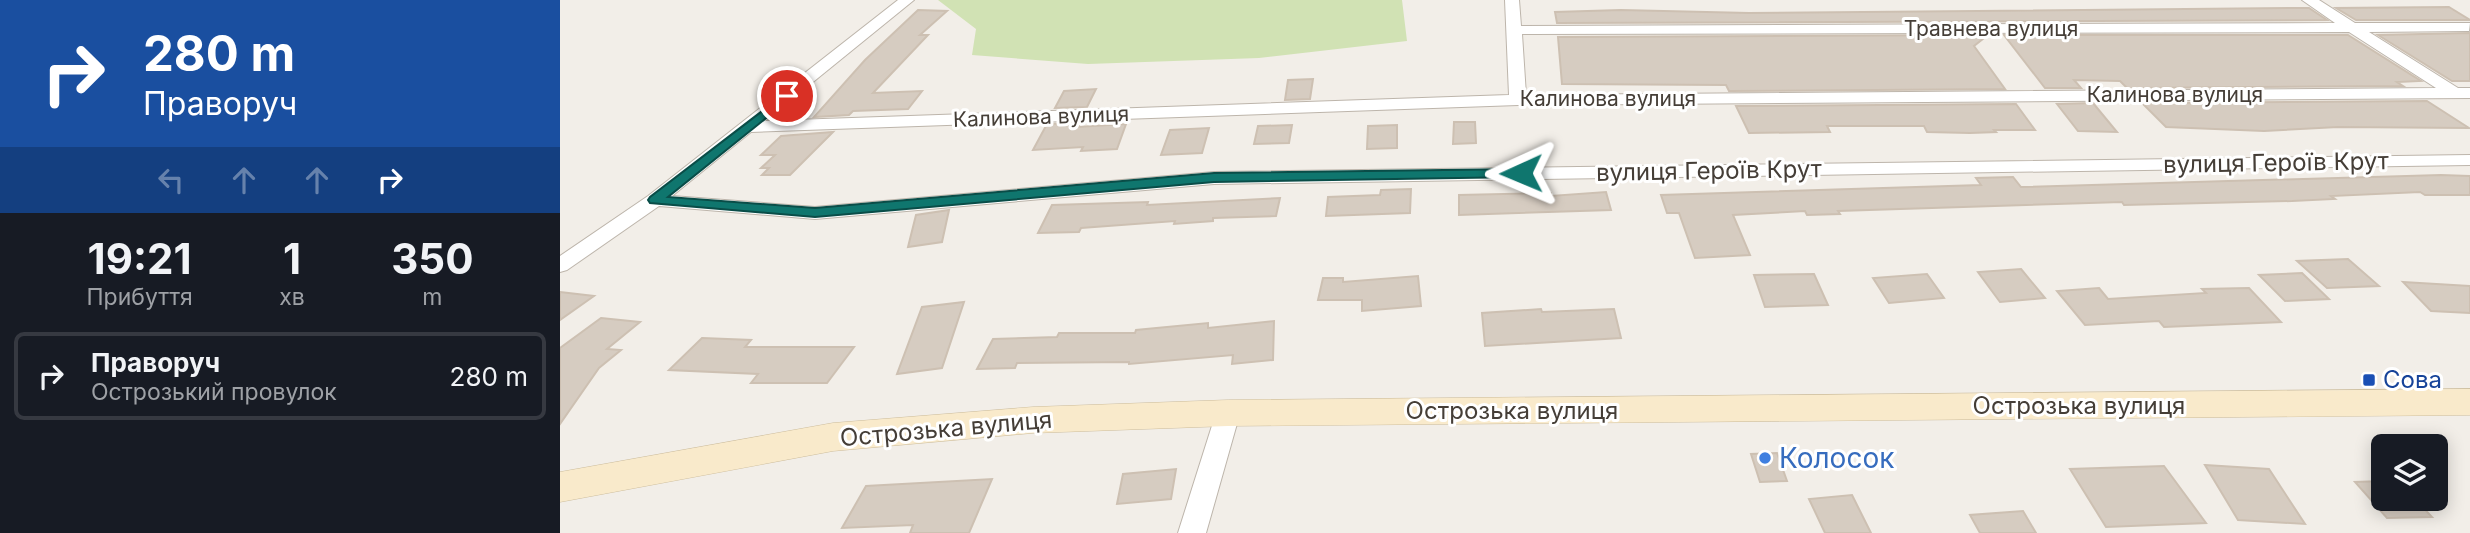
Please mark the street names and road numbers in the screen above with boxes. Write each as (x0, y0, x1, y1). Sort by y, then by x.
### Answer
street label: Травнева вулиця (1904, 16, 2078, 41)
street label: Калинова вулиця (2087, 82, 2263, 107)
street label: Калинова вулиця (1520, 86, 1696, 111)
street label: Калинова вулиця (952, 101, 1130, 132)
street label: вулиця Героїв Крут (2163, 146, 2389, 179)
street label: вулиця Героїв Крут (1596, 154, 1822, 187)
street label: Острозька вулиця (1973, 391, 2185, 420)
street label: Острозька вулиця (1406, 396, 1618, 425)
street label: Острозька вулиця (839, 405, 1053, 452)

